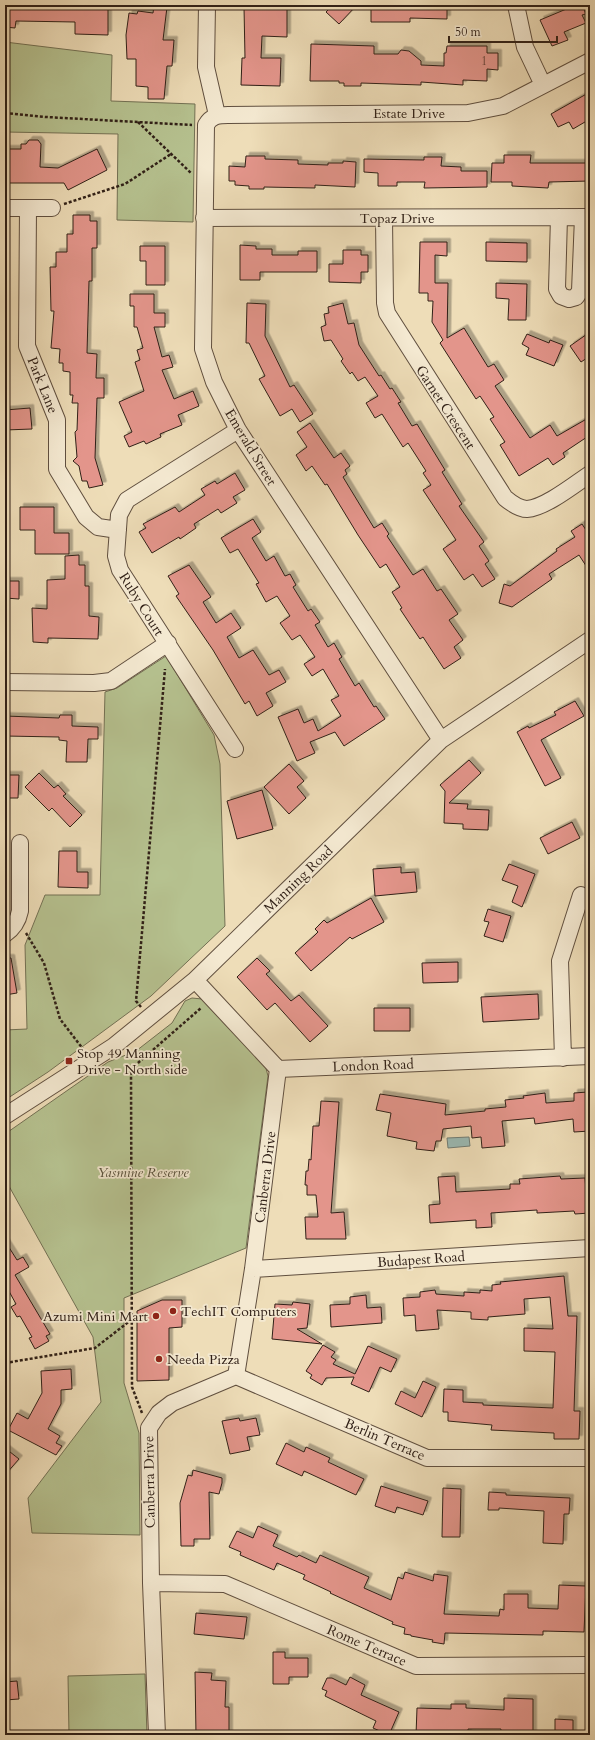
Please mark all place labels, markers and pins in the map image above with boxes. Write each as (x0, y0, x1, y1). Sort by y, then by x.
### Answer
place label: Stop 49 Manning Drive - North side (77, 1044, 188, 1079)
marker: Stop 49 Manning Drive - North side (64, 1056, 74, 1066)
place label: TechIT Computers (181, 1302, 297, 1321)
marker: TechIT Computers (168, 1306, 178, 1316)
place label: Azumi Mini Mart (43, 1307, 149, 1326)
marker: Azumi Mini Mart (151, 1311, 161, 1321)
place label: Needa Pizza (167, 1350, 240, 1369)
marker: Needa Pizza (154, 1354, 164, 1364)

